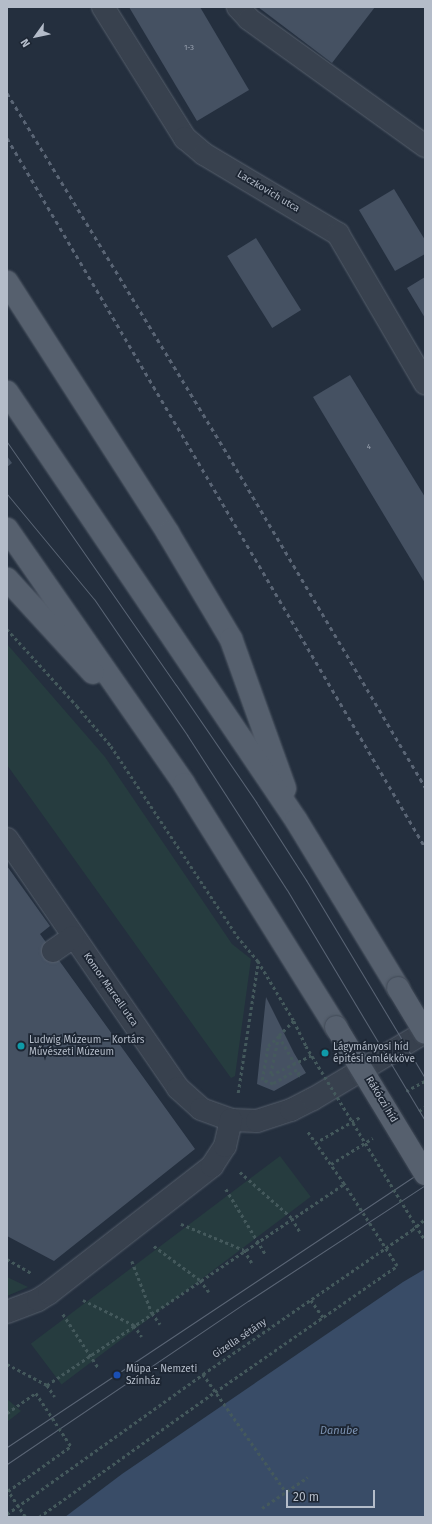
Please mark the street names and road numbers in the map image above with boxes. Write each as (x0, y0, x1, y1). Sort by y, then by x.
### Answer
street label: Laczkovich utca (235, 169, 301, 215)
street label: Komor Marcell utca (80, 951, 140, 1029)
street label: Rákóczi híd (363, 1075, 399, 1125)
street label: Gizella sétány (211, 1317, 269, 1361)

